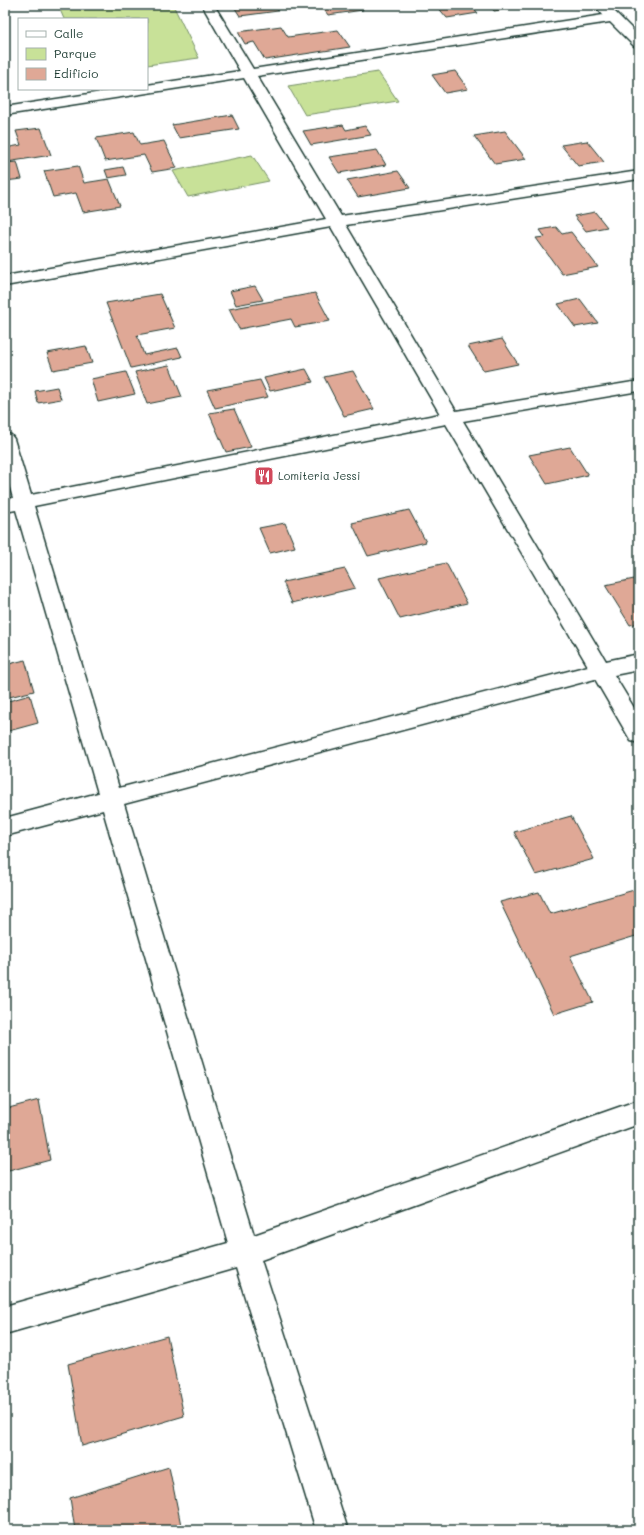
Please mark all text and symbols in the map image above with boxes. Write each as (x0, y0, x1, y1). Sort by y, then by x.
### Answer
legend (18, 18, 148, 90)
text: Calle (54, 25, 84, 41)
text: Parque (54, 45, 97, 61)
text: Edificio (54, 65, 98, 81)
restaurant icon: Lomiteria Jessi (253, 465, 275, 487)
place label: Lomiteria Jessi (278, 468, 360, 483)

